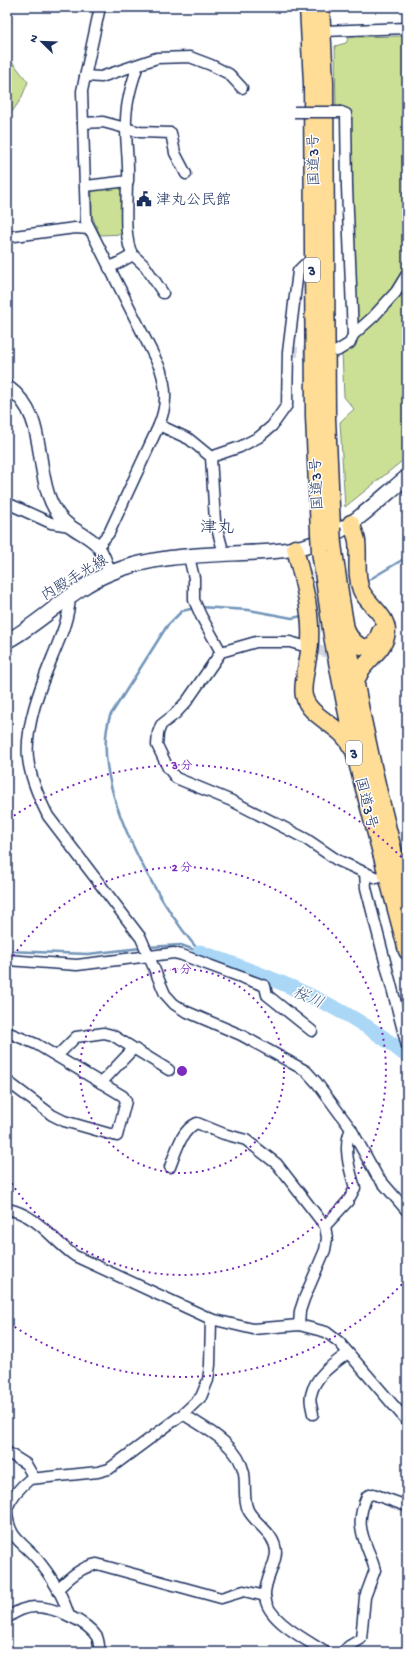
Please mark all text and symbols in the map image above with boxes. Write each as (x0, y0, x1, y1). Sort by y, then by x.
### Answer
north arrow (22, 22, 62, 62)
text: N (28, 33, 42, 45)
street label: 国道3号 (306, 133, 324, 187)
public building icon: 津丸公民館 (135, 190, 153, 208)
place label: 津丸公民館 (156, 191, 231, 210)
road number: 3 (304, 258, 320, 282)
street label: 国道3号 (308, 457, 328, 511)
district label: 津丸 (200, 518, 234, 539)
street label: 内殿手光線 (38, 551, 112, 606)
road number: 3 (346, 741, 362, 765)
text: 3 分 (170, 759, 193, 774)
street label: 国道3号 (350, 776, 380, 831)
text: 2 分 (172, 861, 192, 876)
text: 1 分 (171, 963, 192, 978)
water label: 桜川 (289, 983, 326, 1014)
centre of rings (175, 1064, 189, 1078)

